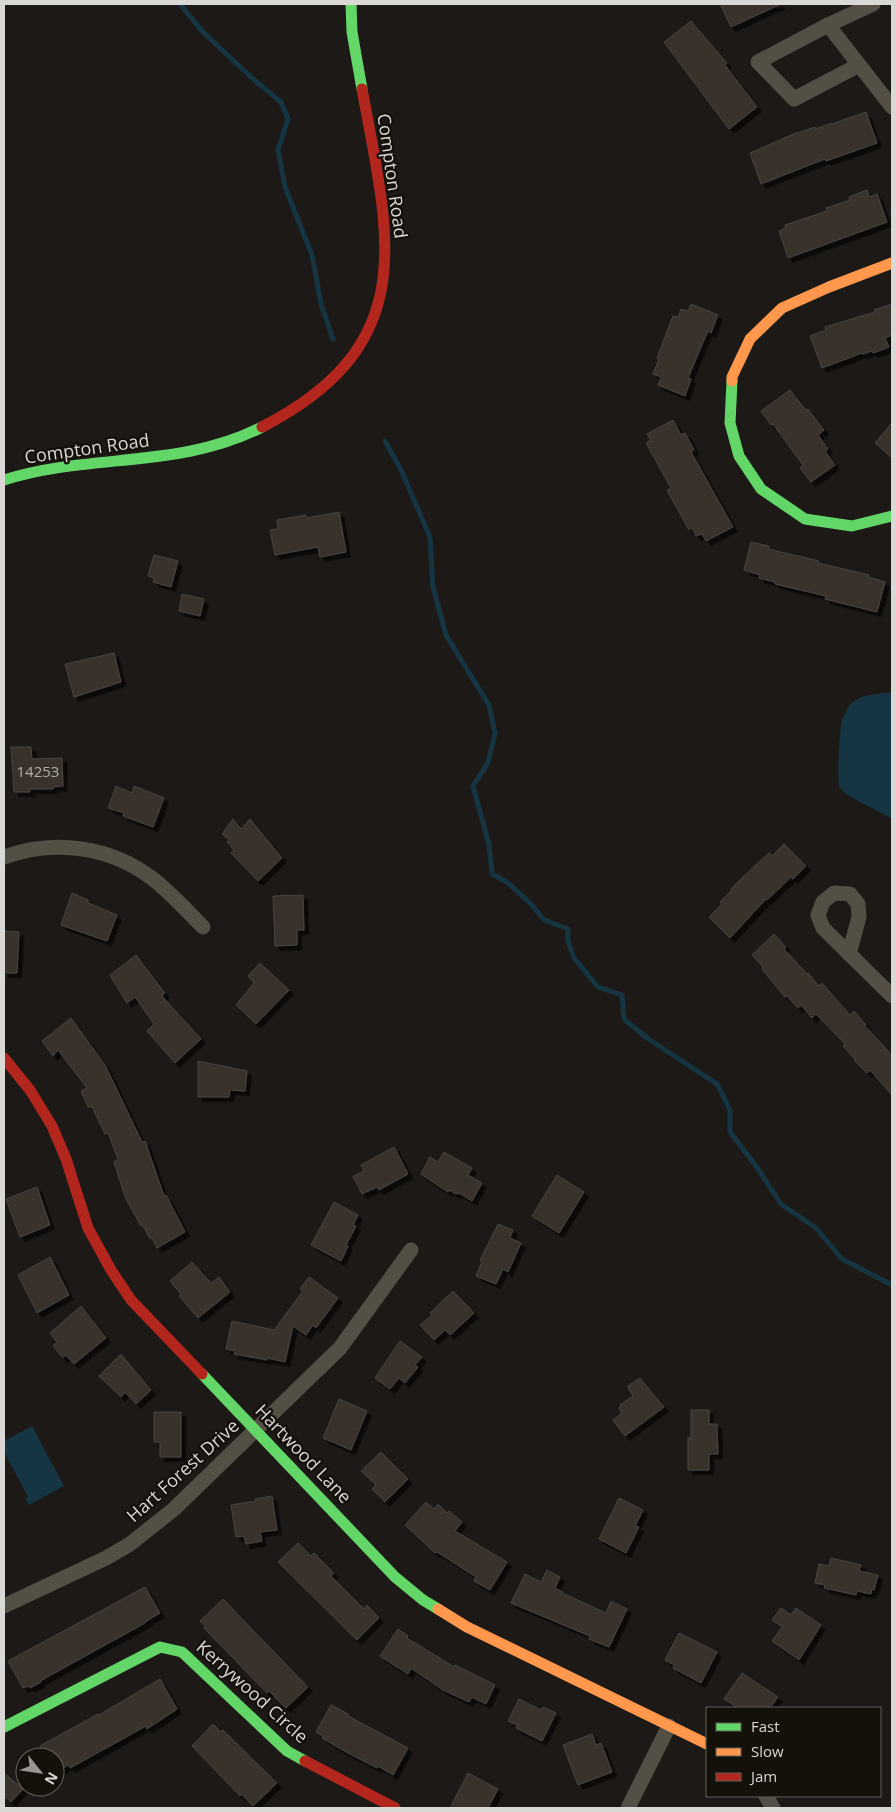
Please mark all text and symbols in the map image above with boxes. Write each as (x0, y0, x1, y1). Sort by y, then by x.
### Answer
street label: Compton Road (372, 112, 414, 240)
street label: Compton Road (23, 427, 151, 469)
house number: 14253 (17, 761, 59, 781)
street label: Hartwood Lane (250, 1399, 357, 1508)
street label: Hart Forest Drive (121, 1413, 244, 1527)
street label: Kerrywood Circle (192, 1635, 314, 1748)
legend (706, 1707, 881, 1797)
text: Fast (751, 1716, 780, 1736)
text: Slow (751, 1741, 784, 1761)
north arrow (15, 1747, 65, 1797)
text: Jam (749, 1766, 777, 1786)
text: N (41, 1769, 63, 1788)

